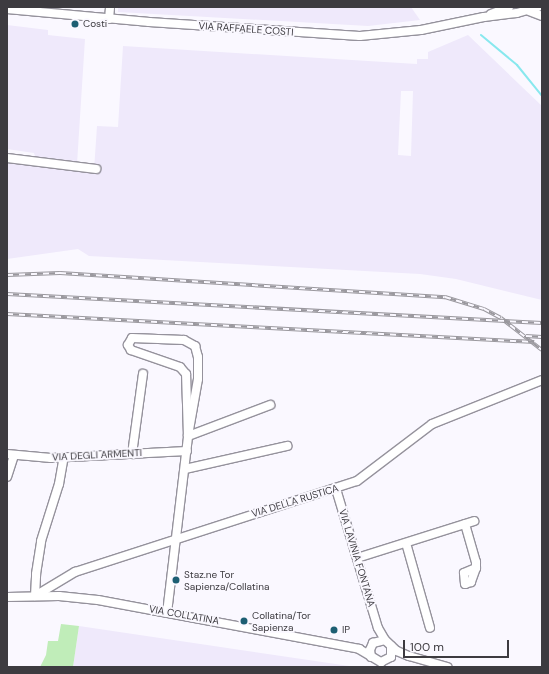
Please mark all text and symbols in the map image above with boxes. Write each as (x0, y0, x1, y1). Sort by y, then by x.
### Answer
place label: Costi (83, 18, 107, 30)
marker: Costi (70, 19, 80, 29)
street label: VIA RAFFAELE COSTI (198, 20, 294, 38)
street label: VIA DEGLI ARMENTI (52, 447, 142, 463)
street label: VIA DELLA RUSTICA (250, 482, 340, 520)
street label: VIA LAVINIA FONTANA (336, 508, 378, 608)
place label: Staz.ne Tor Sapienza/Collatina (184, 568, 269, 592)
marker: Staz.ne Tor Sapienza/Collatina (171, 575, 181, 585)
street label: VIA COLLATINA (148, 603, 220, 627)
place label: Collatina/Tor Sapienza (252, 609, 311, 632)
marker: Collatina/Tor Sapienza (239, 616, 249, 626)
place label: IP (342, 624, 350, 636)
marker: IP (329, 625, 339, 635)
scale bar (405, 632, 511, 658)
text: 100 m (410, 639, 444, 655)

